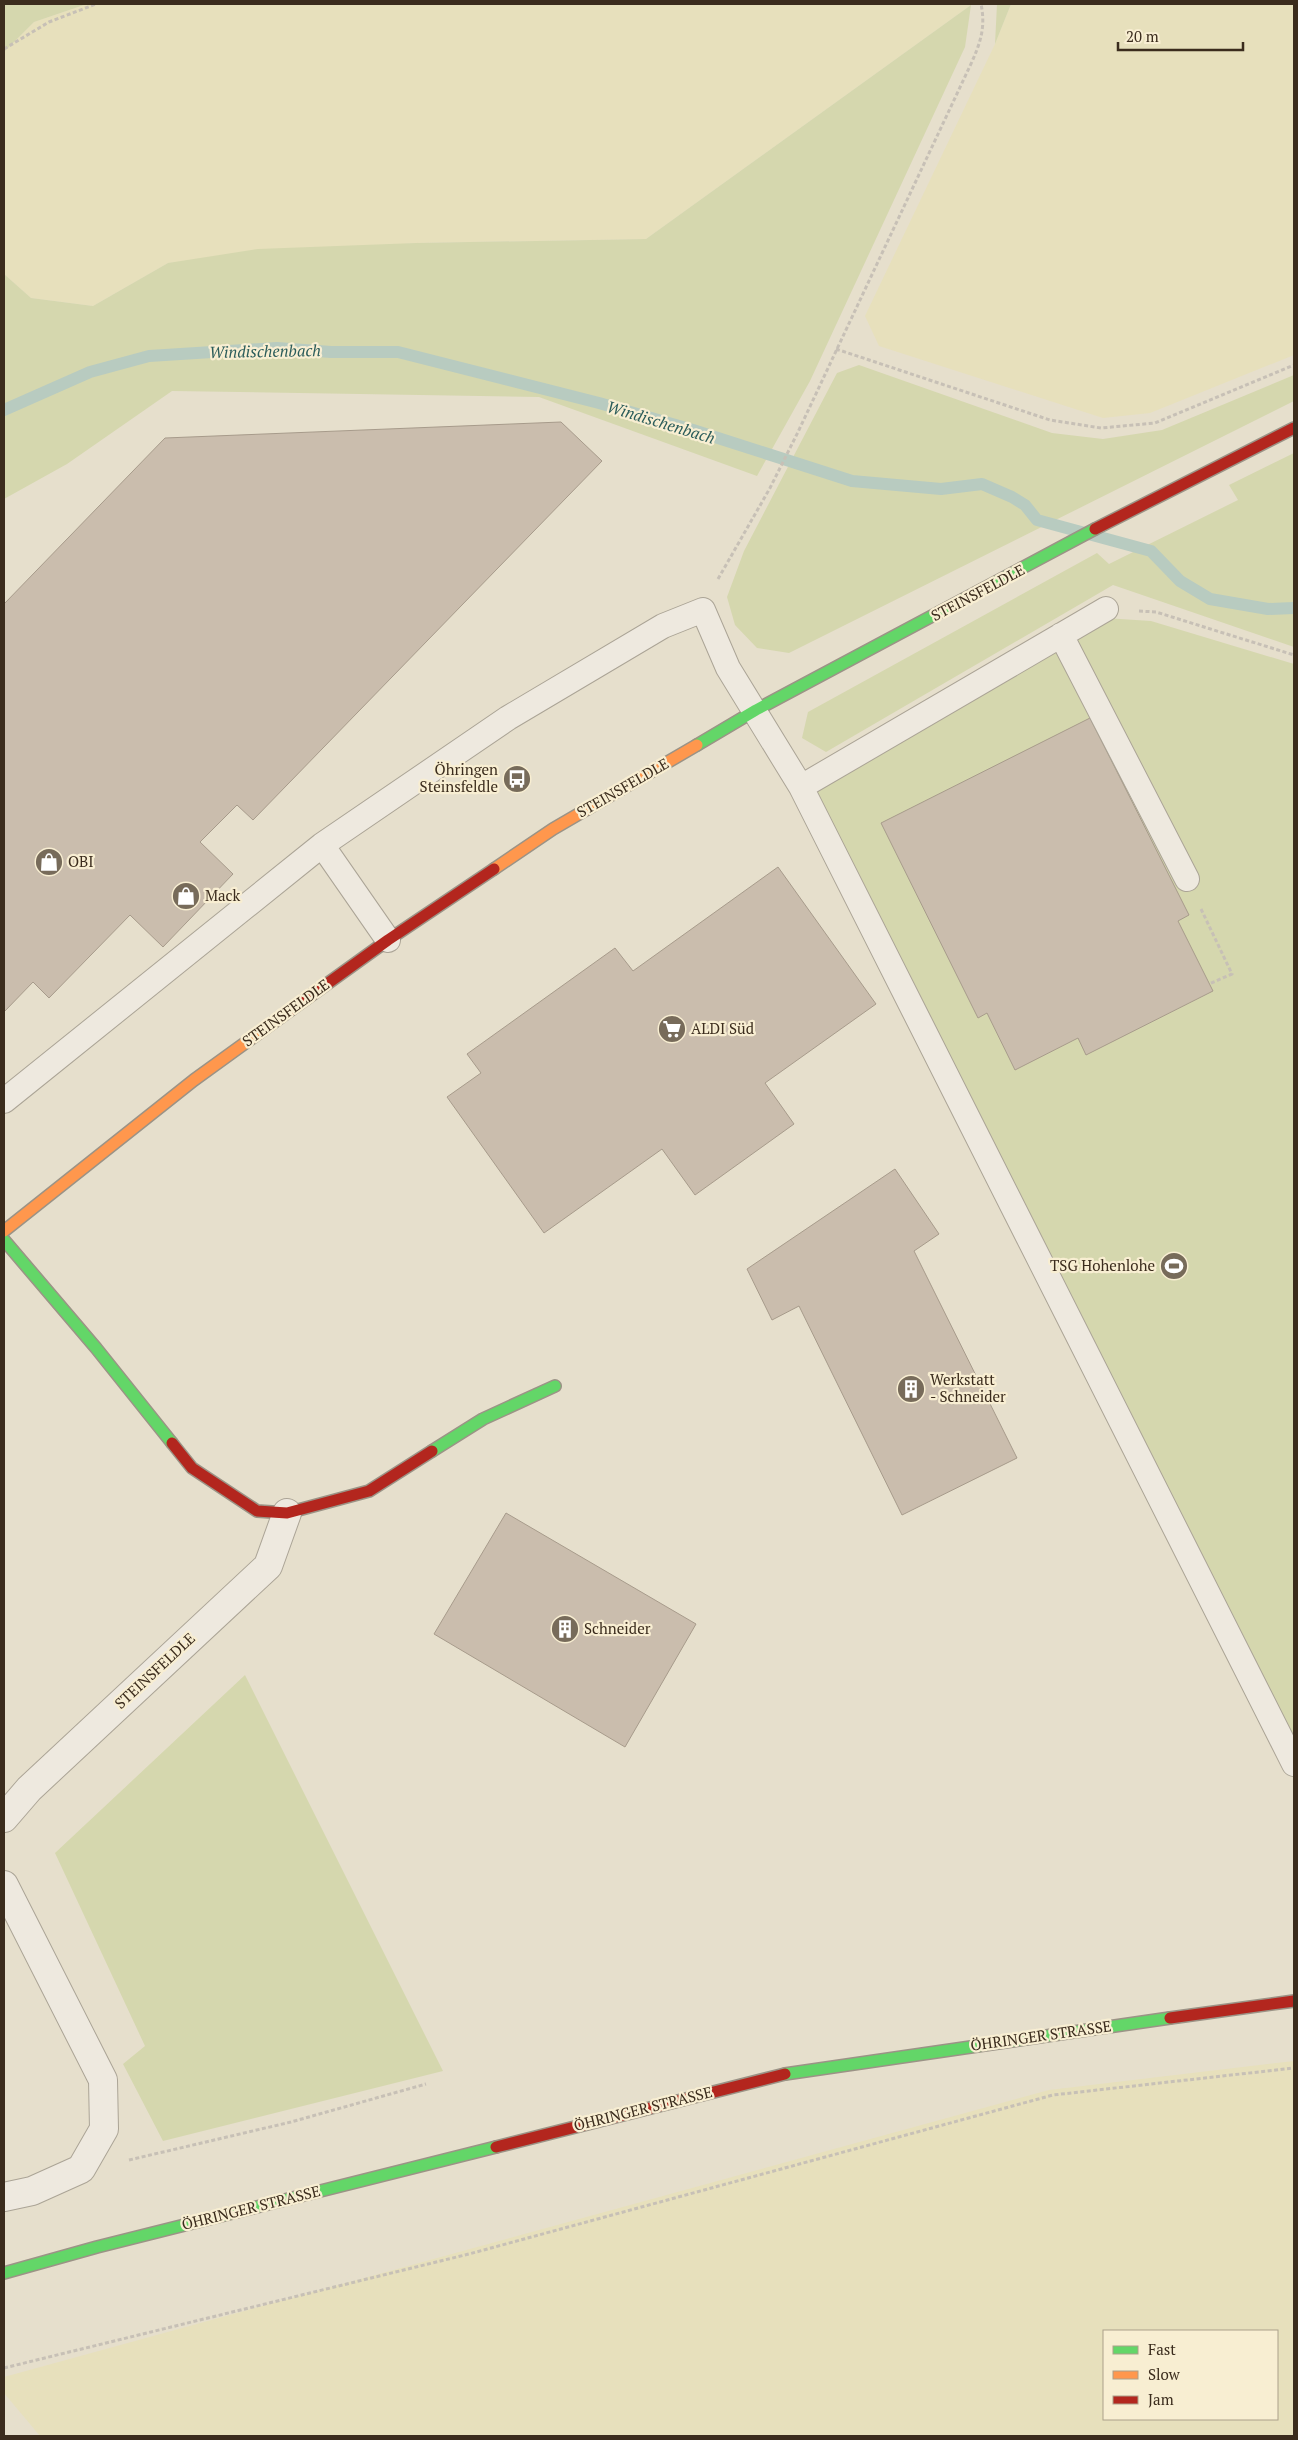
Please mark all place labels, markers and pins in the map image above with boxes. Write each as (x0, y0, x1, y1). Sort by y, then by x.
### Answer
place label: Öhringen Steinsfeldle (420, 759, 498, 796)
bus stop icon: Öhringen Steinsfeldle (502, 764, 532, 794)
shop icon: OBI (34, 847, 64, 877)
place label: OBI (68, 851, 94, 871)
shop icon: Mack (171, 881, 201, 911)
place label: Mack (205, 885, 241, 905)
supermarket icon: ALDI Süd (657, 1014, 687, 1044)
place label: ALDI Süd (691, 1018, 754, 1038)
sports icon: TSG Hohenlohe (1159, 1251, 1189, 1281)
place label: TSG Hohenlohe (1050, 1255, 1155, 1275)
place label: Werkstatt - Schneider (930, 1369, 1006, 1406)
building icon: Werkstatt - Schneider (896, 1374, 926, 1404)
building icon: Schneider (550, 1614, 580, 1644)
place label: Schneider (584, 1618, 651, 1638)

